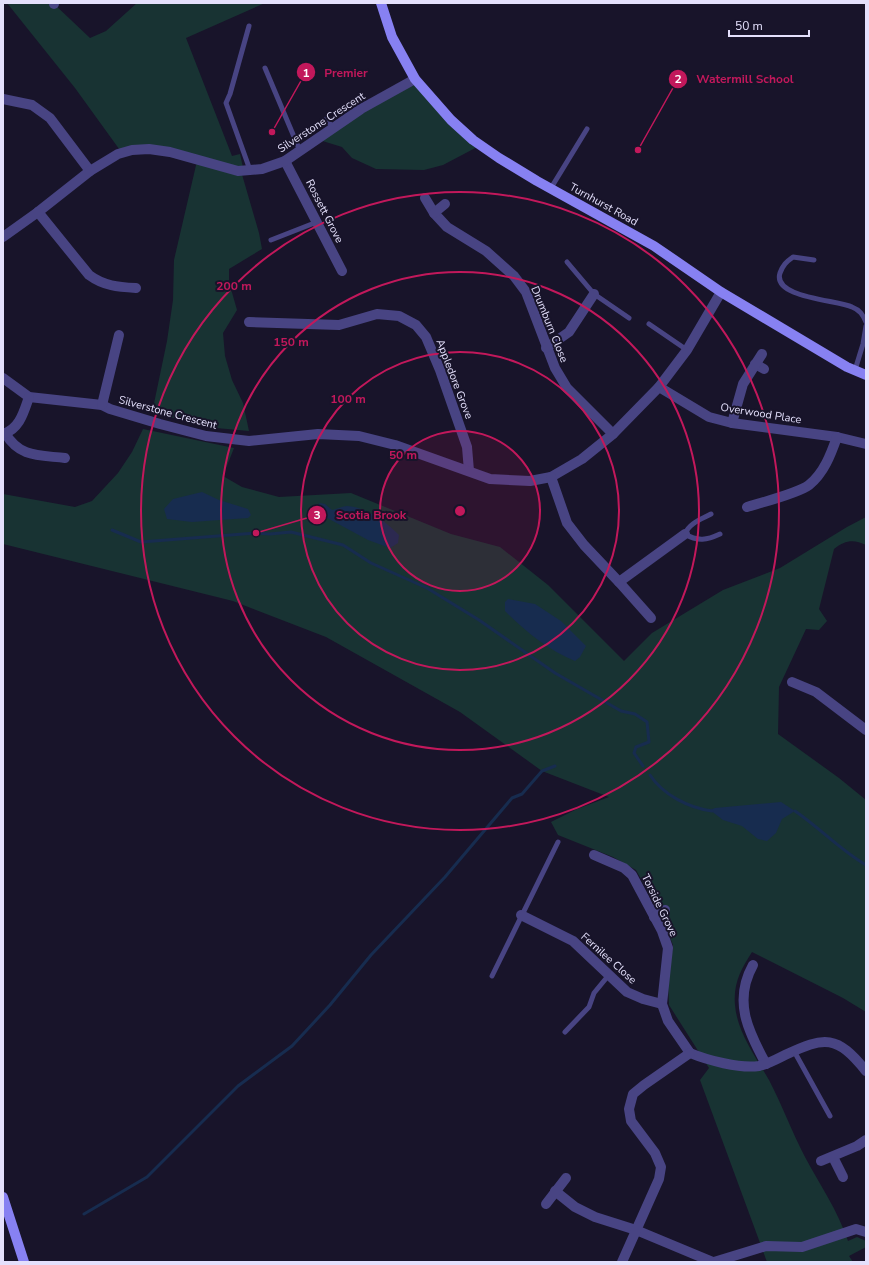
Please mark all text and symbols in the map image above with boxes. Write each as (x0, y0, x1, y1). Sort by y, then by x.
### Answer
scale bar (729, 12, 809, 38)
text: 50 m (735, 18, 763, 34)
callout: Premier (296, 60, 376, 84)
text: 1 (302, 65, 310, 81)
text: Premier (324, 65, 368, 81)
callout: Watermill School (668, 67, 801, 91)
text: 2 (674, 71, 682, 87)
text: Watermill School (696, 71, 794, 87)
street label: Silverstone Crescent (275, 88, 368, 156)
street label: Rossett Grove (302, 177, 347, 246)
street label: Turnhurst Road (567, 179, 641, 229)
text: 200 m (216, 278, 252, 294)
street label: Drumburn Close (527, 284, 572, 365)
text: 150 m (273, 334, 309, 350)
street label: Appledore Grove (432, 337, 477, 421)
text: 100 m (330, 391, 366, 407)
street label: Silverstone Crescent (117, 392, 219, 433)
street label: Overwood Place (719, 400, 803, 427)
text: 50 m (389, 447, 417, 463)
callout: Scotia Brook (307, 503, 414, 527)
centre of rings (453, 504, 467, 518)
text: 3 (313, 507, 321, 523)
text: Scotia Brook (336, 507, 407, 523)
street label: Torside Grove (638, 871, 681, 939)
street label: Fernilee Close (578, 929, 640, 987)

